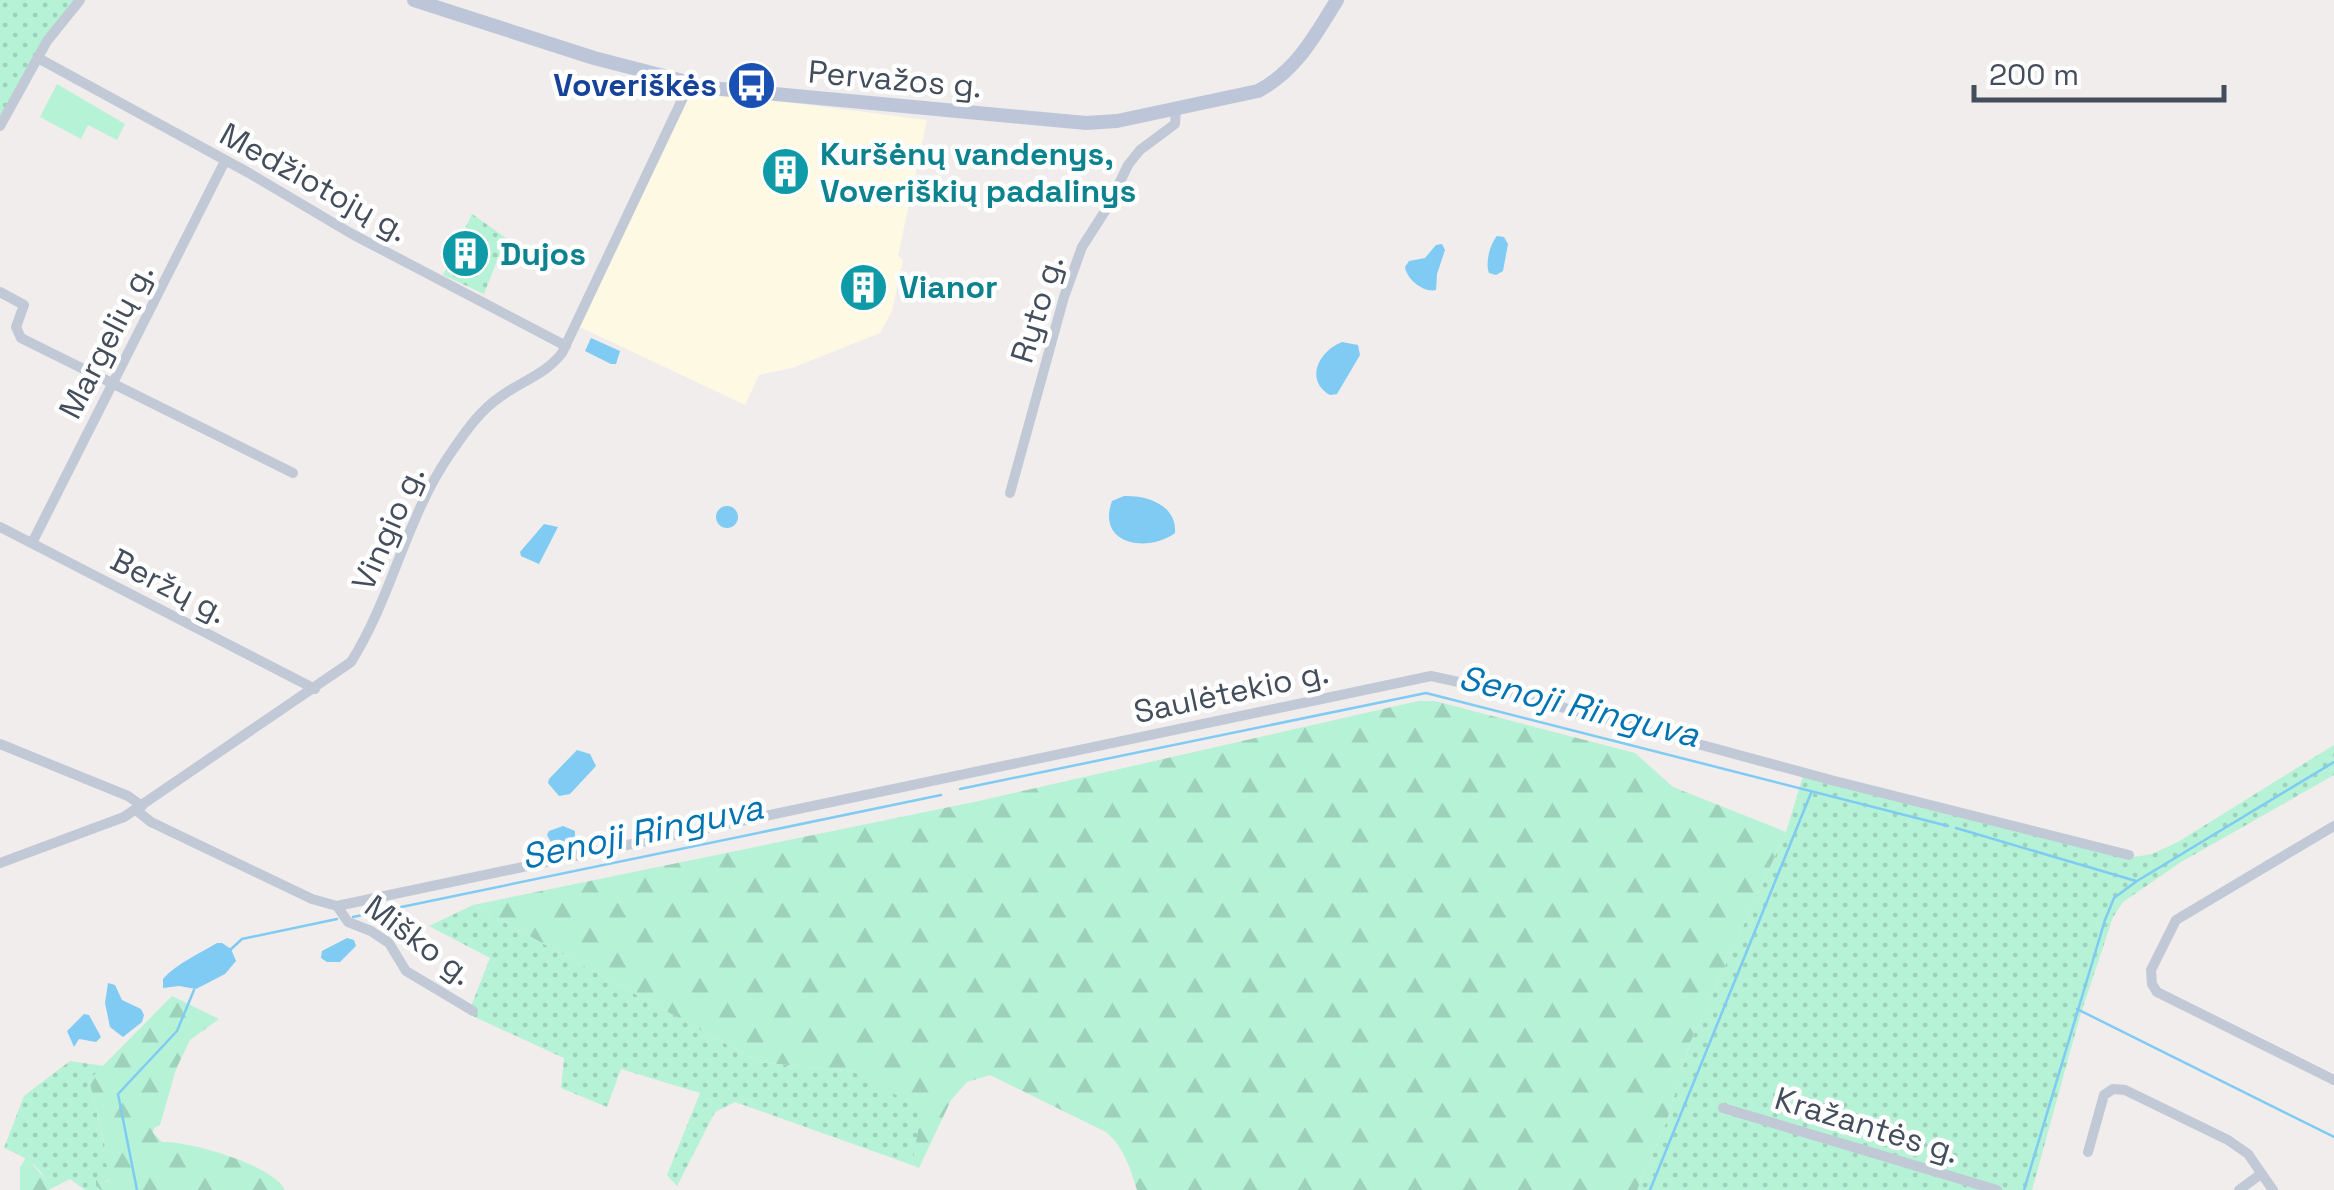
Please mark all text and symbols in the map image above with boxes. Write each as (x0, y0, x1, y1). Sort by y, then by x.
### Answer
scale bar (1974, 40, 2224, 102)
street label: Pervažos g. (806, 51, 984, 107)
text: 200 m (1989, 55, 2079, 94)
bus stop icon: Voveriškės (726, 59, 778, 111)
place label: Voveriškės (553, 65, 717, 105)
street label: Medžiotojų g. (213, 114, 415, 250)
place label: Kuršėnų vandenys, Voveriškių padalinys (820, 134, 1136, 211)
building icon: Kuršėnų vandenys, Voveriškių padalinys (759, 146, 811, 198)
building icon: Dujos (439, 228, 491, 280)
place label: Dujos (500, 234, 586, 274)
street label: Ryto g. (1002, 250, 1072, 368)
street label: Margelių g. (50, 257, 162, 425)
building icon: Vianor (838, 261, 890, 313)
place label: Vianor (899, 267, 998, 307)
street label: Vingio g. (343, 459, 433, 597)
street label: Beržų g. (104, 540, 234, 632)
street label: Saulėtekio g. (1130, 652, 1332, 732)
water label: Senoji Ringuva (1454, 655, 1704, 757)
water label: Senoji Ringuva (517, 785, 768, 879)
street label: Miško g. (357, 886, 481, 994)
street label: Kražantės g. (1770, 1078, 1964, 1172)

